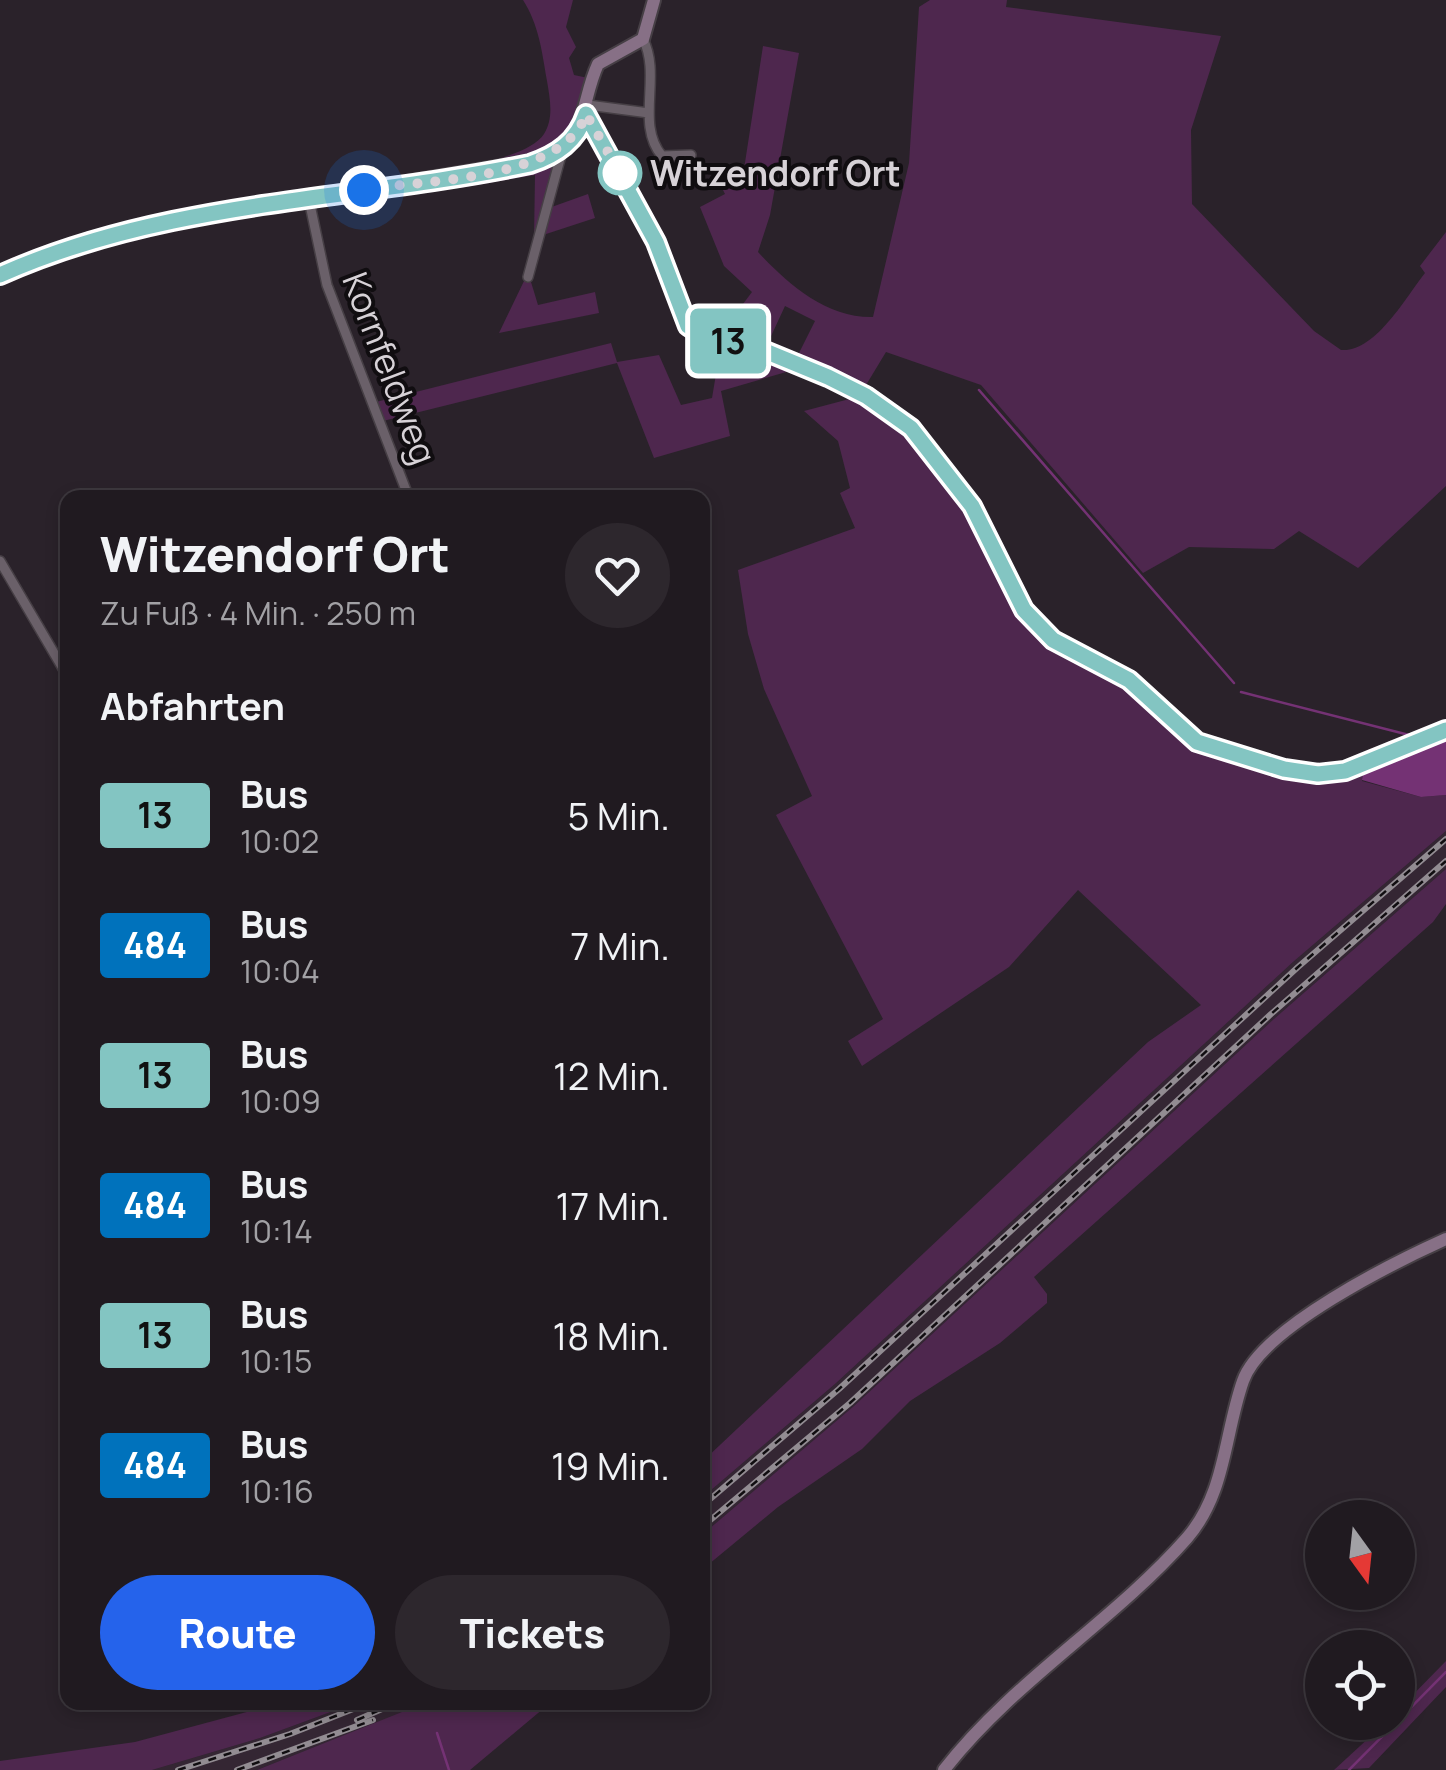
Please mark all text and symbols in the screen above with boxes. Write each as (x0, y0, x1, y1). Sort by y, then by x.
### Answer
place label: Witzendorf Ort (650, 149, 901, 197)
marker: Witzendorf Ort (599, 152, 641, 194)
your location (339, 165, 389, 215)
street label: Kornfeldweg (331, 265, 449, 471)
line badge: 13 (683, 308, 773, 374)
text: 13 (710, 317, 746, 365)
text: Witzendorf Ort (100, 521, 450, 586)
button: heart (565, 523, 670, 628)
text: Zu Fuß · 4 Min. · 250 m (100, 591, 416, 635)
text: Abfahrten (100, 679, 285, 731)
text: Bus (240, 767, 308, 819)
text: 5 Min. (567, 789, 670, 841)
text: 13 (137, 791, 173, 839)
text: 10:02 (240, 819, 319, 863)
text: Bus (240, 897, 308, 949)
text: 7 Min. (570, 919, 670, 971)
text: 484 (123, 921, 187, 969)
text: 10:04 (240, 949, 320, 993)
text: Bus (240, 1027, 308, 1079)
text: 12 Min. (553, 1049, 670, 1101)
text: 13 (137, 1051, 173, 1099)
text: 10:09 (240, 1079, 321, 1123)
text: Bus (240, 1157, 308, 1209)
text: 17 Min. (555, 1179, 670, 1231)
text: 484 (123, 1181, 187, 1229)
text: 10:14 (240, 1209, 313, 1253)
text: Bus (240, 1287, 308, 1339)
text: 18 Min. (553, 1309, 670, 1361)
text: 13 (137, 1311, 173, 1359)
text: 10:15 (240, 1339, 313, 1383)
text: Bus (240, 1417, 308, 1469)
text: 19 Min. (551, 1439, 670, 1491)
text: 484 (123, 1441, 187, 1489)
text: 10:16 (240, 1469, 314, 1513)
north arrow (1305, 1500, 1415, 1610)
map controls (1305, 1500, 1415, 1740)
button: Route (100, 1575, 375, 1690)
button: Tickets (395, 1575, 670, 1690)
button: locate (1305, 1630, 1415, 1740)

